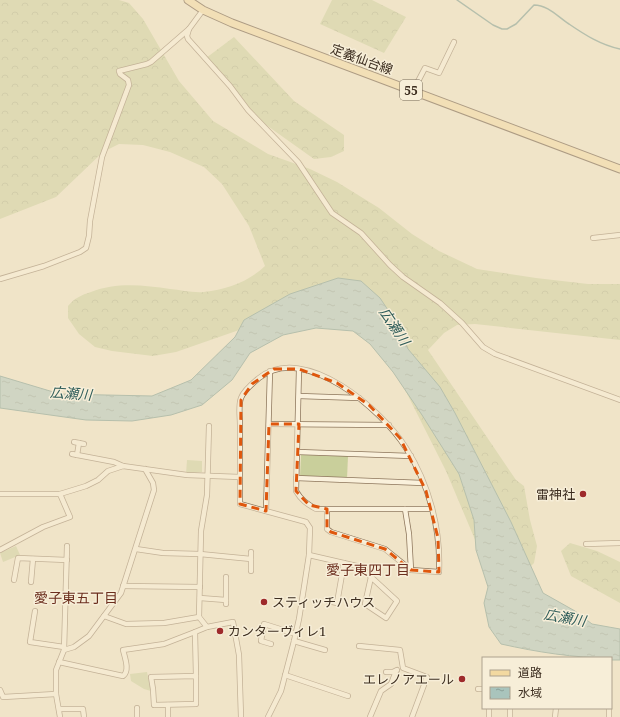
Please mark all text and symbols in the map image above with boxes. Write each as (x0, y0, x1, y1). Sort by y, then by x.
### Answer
street label: 定義仙台線 (328, 39, 396, 79)
road number: 55 (400, 80, 422, 100)
water label: 広瀬川 (375, 303, 416, 350)
water label: 広瀬川 (49, 382, 95, 404)
place label: 雷神社 (536, 485, 575, 503)
marker: 雷神社 (578, 489, 588, 499)
district label: 愛子東四丁目 (326, 560, 410, 579)
district label: 愛子東五丁目 (34, 588, 118, 607)
place label: スティッチハウス (272, 593, 375, 611)
marker: スティッチハウス (259, 597, 269, 607)
water label: 広瀬川 (543, 604, 589, 630)
place label: カンターヴィレ1 (228, 622, 326, 640)
marker: カンターヴィレ1 (215, 626, 225, 636)
legend (482, 657, 612, 709)
text: 道路 (518, 664, 542, 681)
place label: エレノアエール (363, 670, 454, 688)
marker: エレノアエール (457, 674, 467, 684)
text: 水域 (518, 684, 542, 701)

